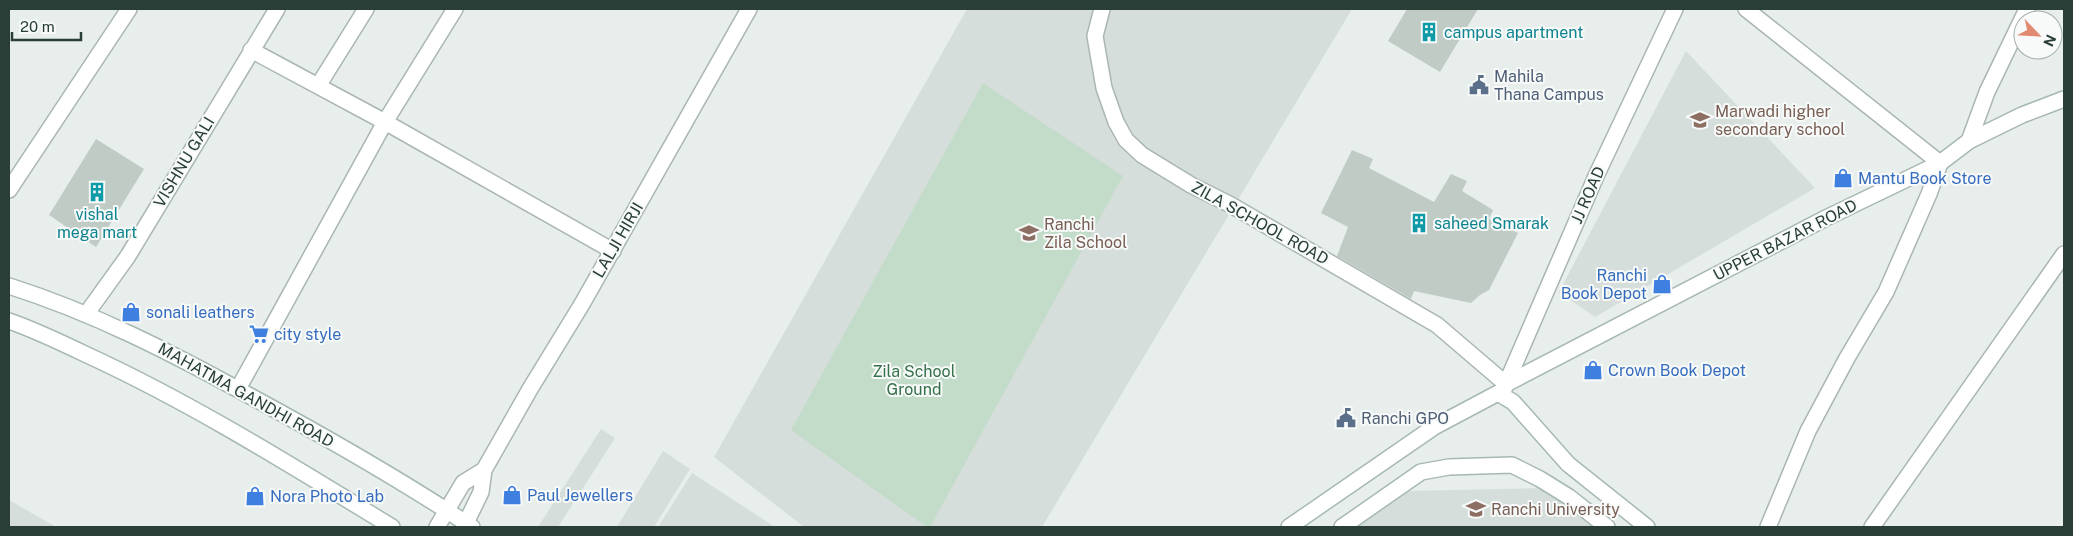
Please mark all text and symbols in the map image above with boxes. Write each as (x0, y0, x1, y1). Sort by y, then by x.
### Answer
scale bar (12, 10, 81, 42)
north arrow (2013, 10, 2063, 60)
text: 20 m (20, 18, 55, 35)
building icon: campus apartment (1418, 21, 1440, 43)
place label: campus apartment (1444, 23, 1583, 42)
text: N (2040, 32, 2059, 49)
place label: Mahila Thana Campus (1494, 67, 1604, 104)
public building icon: Mahila Thana Campus (1468, 74, 1490, 96)
place label: Marwadi higher secondary school (1715, 102, 1845, 139)
school or university icon: Marwadi higher secondary school (1689, 109, 1711, 131)
street label: VISHNU GALI (150, 113, 218, 211)
street label: JJ ROAD (1567, 163, 1609, 227)
shop icon: Mantu Book Store (1832, 167, 1854, 189)
place label: Mantu Book Store (1858, 169, 1992, 188)
street label: ZILA SCHOOL ROAD (1188, 177, 1332, 269)
building icon: vishal mega mart (86, 181, 108, 203)
street label: UPPER BAZAR ROAD (1710, 195, 1860, 285)
street label: LALJI HIRJI (589, 199, 647, 281)
place label: vishal mega mart (57, 205, 137, 242)
building icon: saheed Smarak (1408, 212, 1430, 234)
place label: saheed Smarak (1434, 214, 1549, 233)
place label: Ranchi Zila School (1044, 215, 1127, 252)
school or university icon: Ranchi Zila School (1018, 222, 1040, 244)
place label: Ranchi Book Depot (1561, 266, 1647, 303)
shop icon: Ranchi Book Depot (1651, 273, 1673, 295)
shop icon: sonali leathers (120, 301, 142, 323)
place label: sonali leathers (146, 303, 255, 322)
supermarket icon: city style (248, 323, 270, 345)
place label: city style (274, 325, 341, 344)
street label: MAHATMA GANDHI ROAD (155, 339, 337, 451)
shop icon: Crown Book Depot (1582, 359, 1604, 381)
place label: Crown Book Depot (1608, 361, 1746, 380)
park label: Zila School Ground (873, 362, 956, 399)
public building icon: Ranchi GPO (1335, 407, 1357, 429)
place label: Ranchi GPO (1361, 409, 1449, 428)
shop icon: Paul Jewellers (501, 484, 523, 506)
shop icon: Nora Photo Lab (244, 485, 266, 507)
place label: Paul Jewellers (527, 486, 633, 505)
place label: Nora Photo Lab (270, 487, 384, 506)
school or university icon: Ranchi University (1465, 498, 1487, 520)
place label: Ranchi University (1491, 500, 1620, 519)

